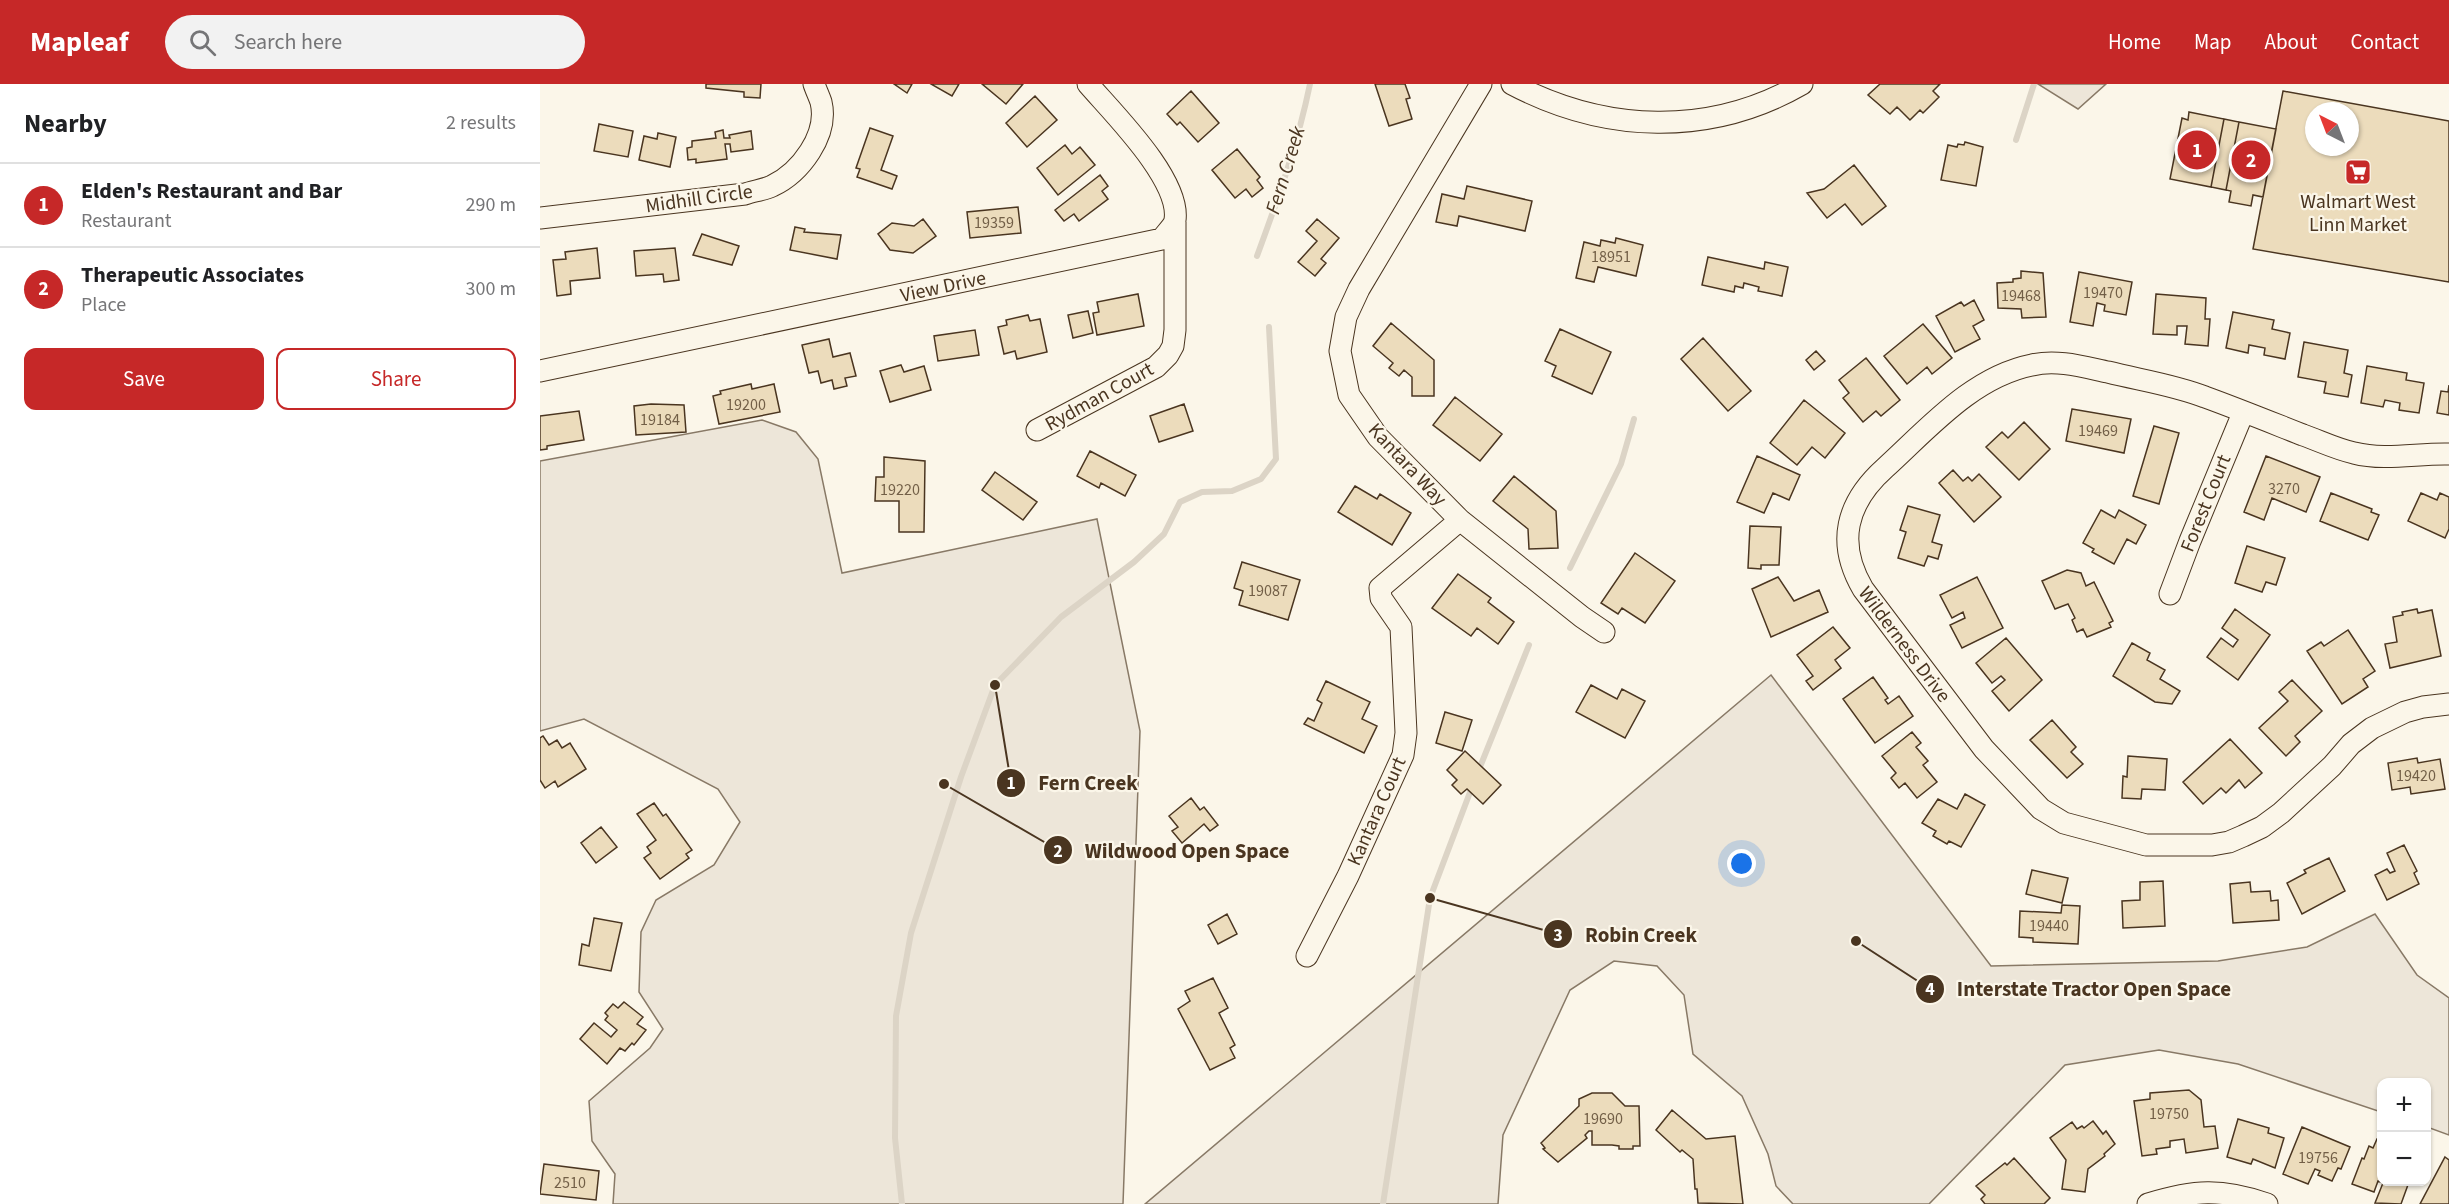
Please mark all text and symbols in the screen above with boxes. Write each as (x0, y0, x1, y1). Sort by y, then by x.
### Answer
search box (165, 15, 585, 69)
text: Mapleaf (30, 22, 129, 62)
icon: search (186, 26, 219, 59)
text: Search here (234, 26, 342, 58)
text: Home (2108, 27, 2161, 57)
text: Map (2194, 27, 2232, 57)
text: About (2265, 27, 2317, 57)
text: Contact (2350, 27, 2419, 57)
north arrow (2305, 102, 2359, 156)
text: Nearby (24, 105, 107, 142)
text: 2 results (446, 109, 516, 137)
water label: Fern Creek (1257, 121, 1313, 218)
pin: 1 (2178, 128, 2216, 172)
pin: 2 (2232, 138, 2270, 182)
supermarket icon: Walmart West Linn Market (2343, 157, 2373, 187)
text: Elden's Restaurant and Bar (81, 175, 342, 207)
street label: Midhill Circle (644, 178, 755, 220)
place label: Walmart West Linn Market (2300, 188, 2416, 239)
text: 1 (38, 191, 49, 219)
text: 290 m (466, 191, 516, 219)
text: Restaurant (81, 207, 172, 235)
house number: 19359 (974, 212, 1014, 234)
house number: 18951 (1591, 246, 1631, 268)
text: Therapeutic Associates (81, 259, 304, 291)
street label: View Drive (898, 264, 989, 310)
text: 2 (38, 275, 49, 303)
text: 300 m (466, 275, 516, 303)
house number: 19470 (2083, 282, 2123, 304)
house number: 19468 (2001, 285, 2041, 307)
text: Place (81, 291, 126, 319)
button: Save (24, 348, 264, 410)
button: Share (276, 348, 516, 410)
street label: Rydman Court (1040, 355, 1159, 438)
house number: 19200 (726, 394, 766, 416)
house number: 19184 (640, 409, 680, 431)
street label: Kantara Way (1361, 417, 1454, 513)
house number: 19469 (2078, 420, 2118, 442)
street label: Forest Court (2174, 450, 2238, 556)
house number: 3270 (2268, 478, 2300, 500)
house number: 19220 (880, 479, 920, 501)
house number: 19087 (1248, 580, 1288, 602)
street label: Wilderness Drive (1851, 581, 1957, 708)
street label: Kantara Court (1340, 752, 1413, 870)
callout: Fern Creek (996, 763, 1150, 802)
house number: 19420 (2396, 765, 2436, 787)
text: Fern Creek (1038, 768, 1138, 798)
text: 1 (1006, 771, 1016, 796)
callout: Wildwood Open Space (1043, 831, 1302, 870)
text: Wildwood Open Space (1085, 836, 1289, 866)
text: 2 (1053, 839, 1063, 864)
your location (1727, 849, 1756, 878)
callout: Robin Creek (1543, 915, 1709, 954)
house number: 19440 (2029, 915, 2069, 937)
text: Robin Creek (1585, 920, 1697, 950)
text: 3 (1553, 923, 1563, 948)
callout: Interstate Tractor Open Space (1915, 969, 2243, 1008)
text: Interstate Tractor Open Space (1957, 974, 2231, 1004)
text: 4 (1925, 977, 1935, 1002)
map controls (2377, 1078, 2431, 1186)
button: + (2377, 1078, 2431, 1132)
house number: 19750 (2149, 1103, 2189, 1125)
house number: 19690 (1583, 1108, 1623, 1130)
button: − (2377, 1132, 2431, 1186)
house number: 19756 (2298, 1147, 2338, 1169)
house number: 2510 (554, 1172, 586, 1194)

